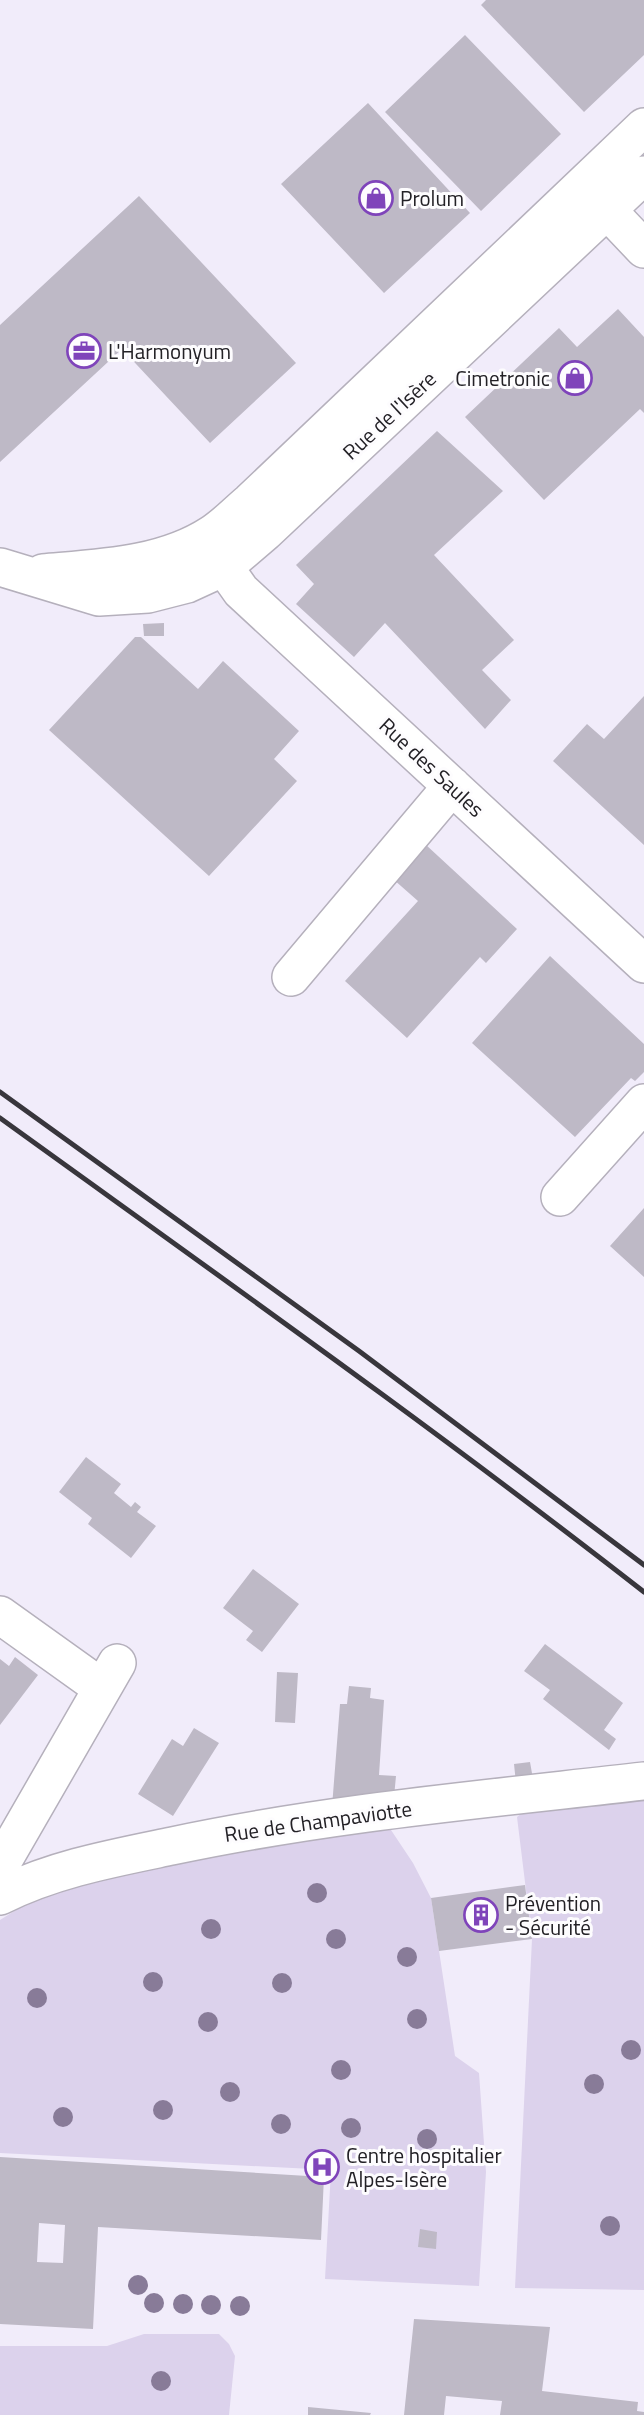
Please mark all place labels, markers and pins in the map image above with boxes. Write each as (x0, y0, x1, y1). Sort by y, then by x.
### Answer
shop icon: Prolum (357, 179, 395, 217)
place label: Prolum (400, 182, 464, 214)
office icon: L'Harmonyum (65, 332, 103, 370)
place label: L'Harmonyum (108, 335, 231, 367)
shop icon: Cimetronic (556, 359, 594, 397)
place label: Cimetronic (455, 362, 550, 394)
place label: Prévention - Sécurité (505, 1887, 601, 1943)
building icon: Prévention - Sécurité (462, 1896, 500, 1934)
place label: Centre hospitalier Alpes-Isère (346, 2139, 502, 2195)
hospital icon: Centre hospitalier Alpes-Isère (303, 2148, 341, 2186)

